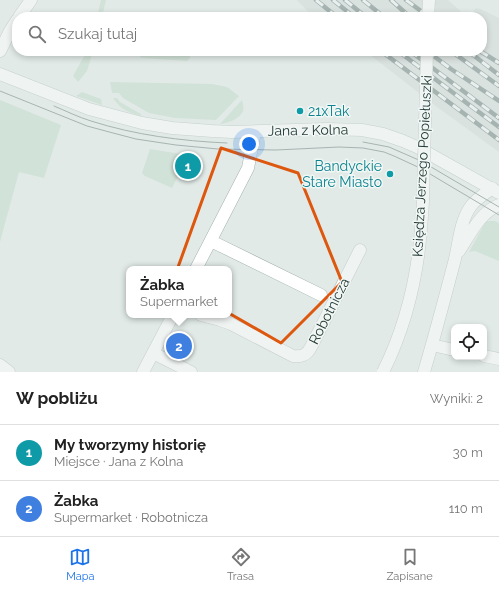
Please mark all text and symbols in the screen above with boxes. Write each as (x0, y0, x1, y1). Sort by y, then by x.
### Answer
search box (12, 12, 487, 56)
icon: search (26, 23, 48, 45)
text: Szukaj tutaj (58, 25, 137, 43)
street label: Księdza Jerzego Popiełuszki (409, 75, 435, 257)
place label: 21xTak (308, 103, 350, 119)
marker: 21xTak (295, 106, 305, 116)
street label: Jana z Kolna (268, 121, 348, 139)
your location (239, 134, 259, 154)
pin: 1 (175, 151, 201, 181)
place label: Bandyckie Stare Miasto (302, 158, 382, 190)
marker: Bandyckie Stare Miasto (385, 169, 395, 179)
popup (126, 266, 232, 318)
street label: Robotnicza (305, 275, 353, 347)
text: Żabka (140, 276, 184, 294)
text: Supermarket (140, 294, 218, 309)
map controls (451, 324, 487, 360)
button: locate (451, 324, 487, 360)
pin: 2 (166, 331, 192, 361)
text: W pobliżu (16, 388, 98, 408)
text: Wyniki: 2 (430, 391, 483, 406)
text: My tworzymy historię (54, 436, 206, 454)
text: 1 (26, 445, 32, 460)
text: 30 m (453, 445, 483, 460)
text: Miejsce · Jana z Kolna (54, 454, 183, 469)
text: Żabka (54, 492, 98, 510)
text: 2 (25, 501, 33, 516)
text: 110 m (449, 501, 483, 516)
text: Supermarket · Robotnicza (54, 510, 208, 525)
tab: Mapa (66, 546, 95, 583)
tab: Trasa (227, 546, 254, 583)
tab: Zapisane (386, 546, 433, 583)

